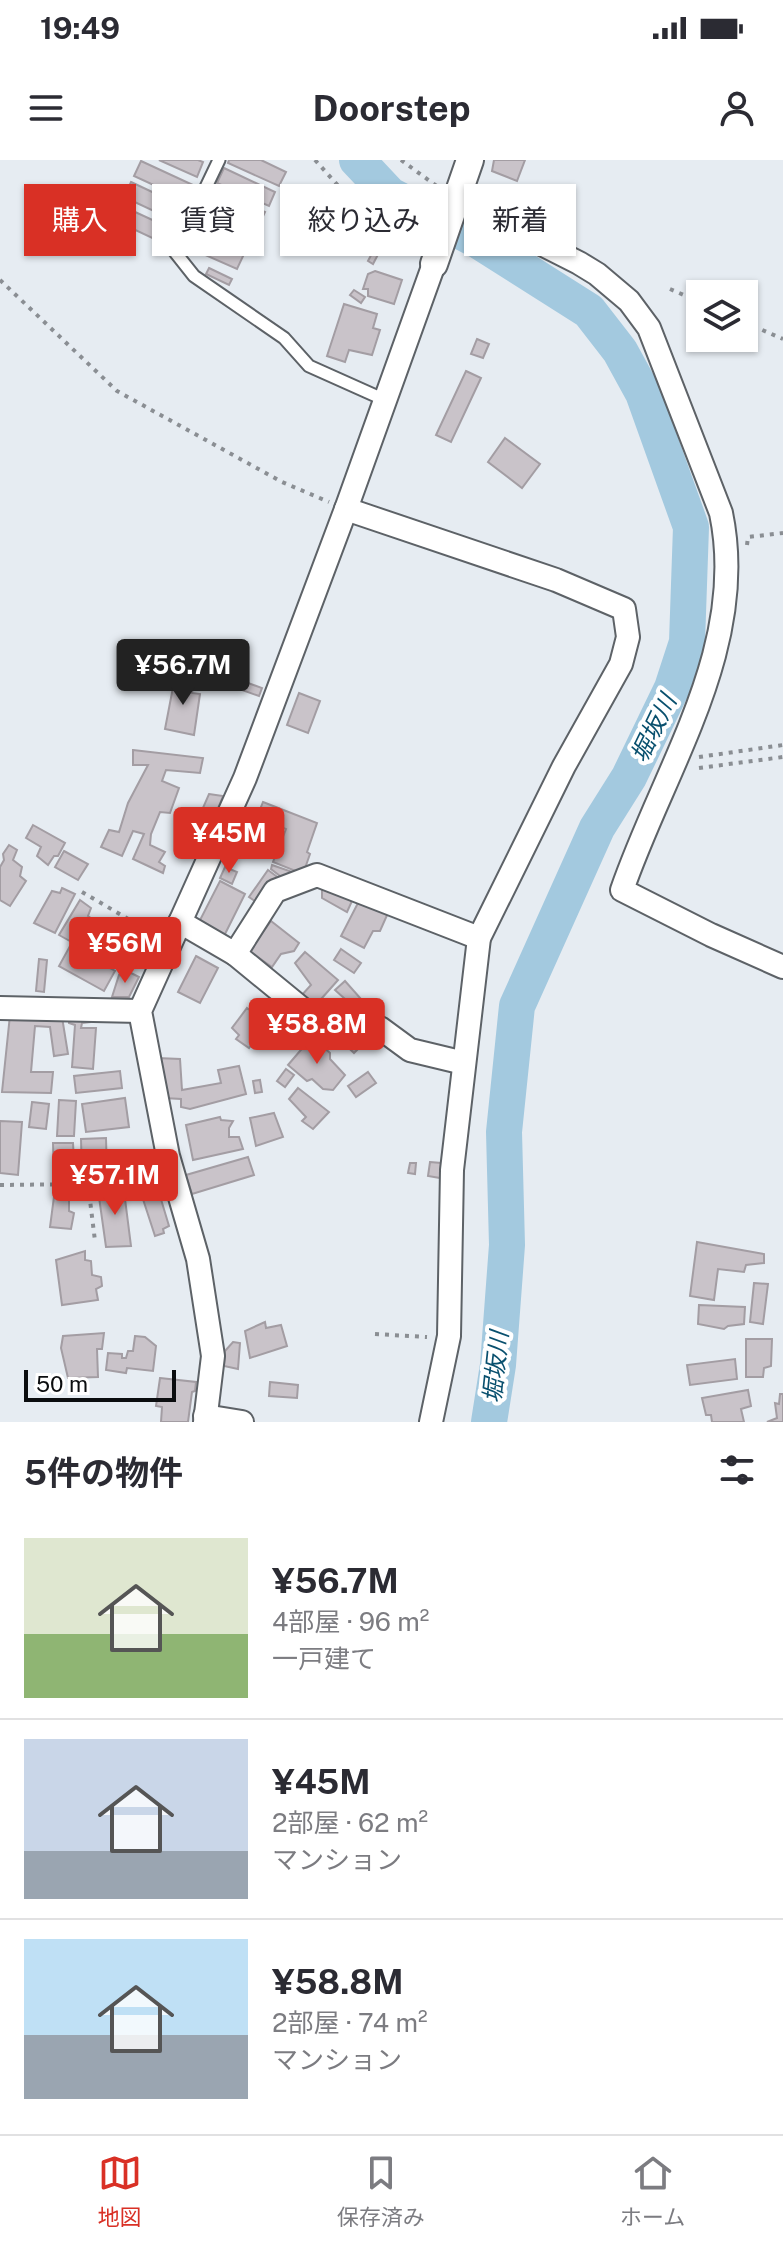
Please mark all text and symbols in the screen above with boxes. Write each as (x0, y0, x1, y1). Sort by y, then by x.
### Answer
text: 19:49 (40, 10, 120, 46)
icon: menu (24, 86, 68, 130)
icon: person (715, 86, 759, 130)
text: Doorstep (313, 87, 471, 129)
chip: 購入 (24, 184, 136, 256)
chip: 賃貸 (152, 184, 264, 256)
chip: 絞り込み (280, 184, 448, 256)
chip: 新着 (464, 184, 576, 256)
map controls (686, 280, 758, 352)
button: layers (686, 280, 758, 352)
pin: ¥56.7M (118, 639, 248, 707)
text: ¥56.7M (135, 649, 231, 680)
water label: 堀坂川 (625, 687, 683, 766)
pin: ¥45M (182, 807, 276, 875)
text: ¥45M (191, 817, 267, 848)
pin: ¥56M (78, 917, 172, 985)
text: ¥56M (87, 927, 163, 958)
pin: ¥58.8M (252, 998, 382, 1066)
text: ¥58.8M (267, 1008, 367, 1039)
pin: ¥57.1M (50, 1149, 180, 1217)
text: ¥57.1M (70, 1159, 160, 1190)
water label: 堀坂川 (477, 1327, 513, 1404)
scale bar (24, 1366, 176, 1402)
text: 50 m (36, 1371, 88, 1397)
icon: filters (715, 1448, 759, 1492)
text: 5件の物件 (24, 1453, 183, 1493)
text: ¥56.7M (272, 1561, 399, 1601)
icon: home (88, 1570, 184, 1666)
text: 4部屋 · 96 m² (272, 1606, 429, 1637)
text: 一戸建て (272, 1643, 376, 1674)
text: ¥45M (272, 1762, 370, 1802)
icon: home (88, 1771, 184, 1867)
text: 2部屋 · 62 m² (272, 1807, 428, 1838)
text: マンション (272, 1844, 402, 1875)
text: ¥58.8M (272, 1962, 403, 2002)
icon: home (88, 1971, 184, 2067)
text: 2部屋 · 74 m² (272, 2007, 428, 2038)
text: マンション (272, 2044, 402, 2075)
tab: 地図 (98, 2151, 142, 2231)
tab: 保存済み (337, 2151, 425, 2231)
tab: ホーム (620, 2151, 685, 2231)

